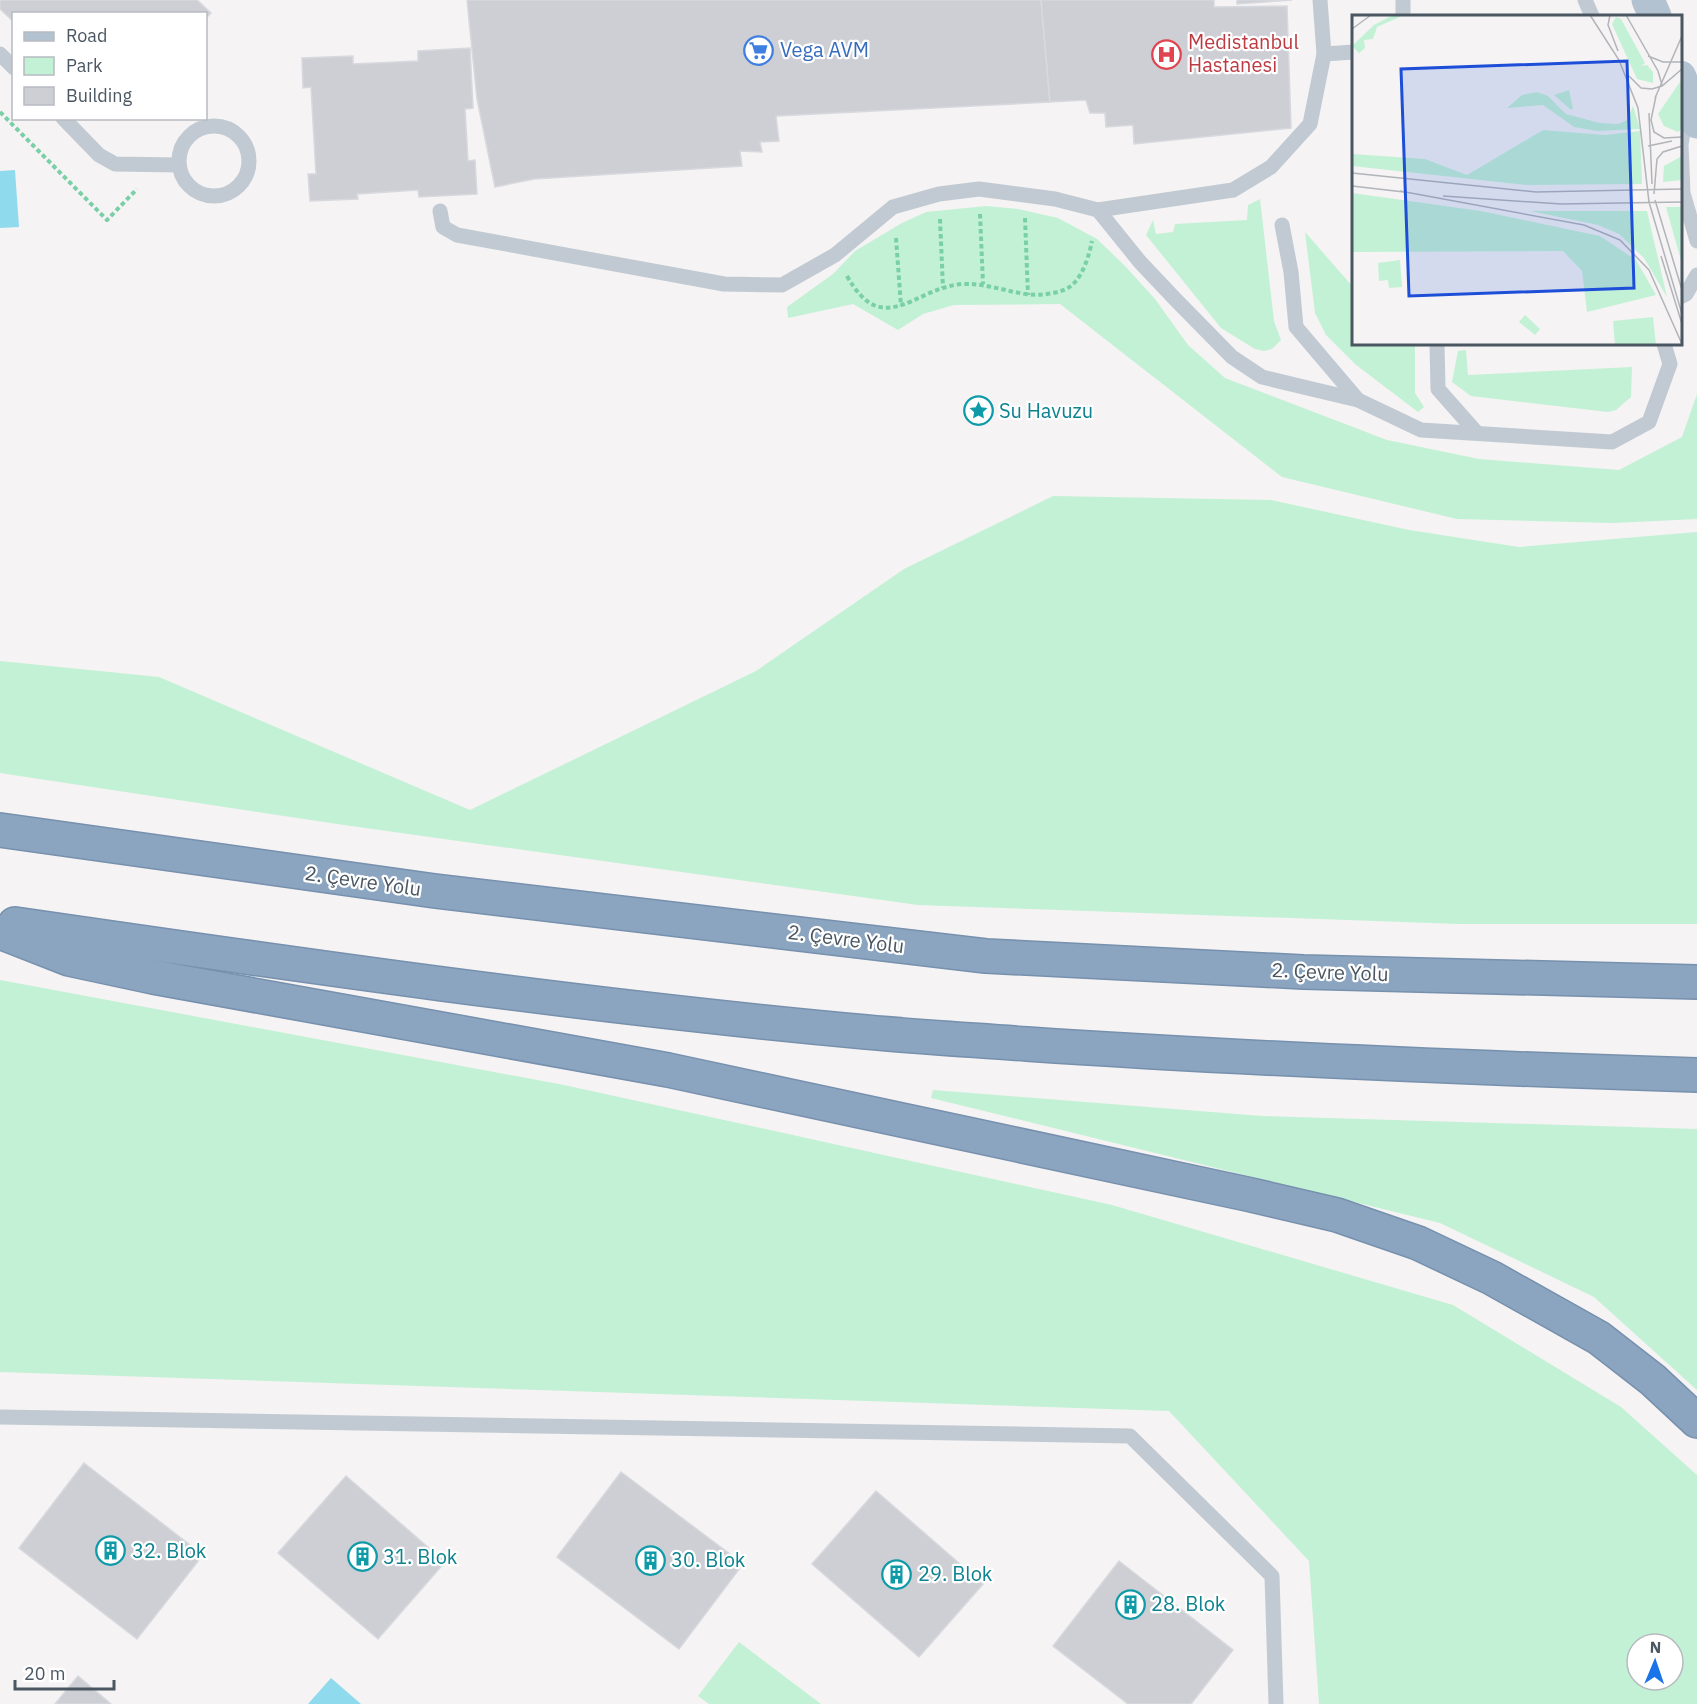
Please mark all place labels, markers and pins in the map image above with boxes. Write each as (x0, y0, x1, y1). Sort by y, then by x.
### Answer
place label: Medistanbul Hastanesi (1188, 28, 1299, 78)
supermarket icon: Vega AVM (743, 34, 775, 66)
place label: Vega AVM (780, 36, 869, 63)
hospital icon: Medistanbul Hastanesi (1151, 38, 1183, 70)
place icon: Su Havuzu (962, 395, 994, 427)
place label: Su Havuzu (999, 397, 1093, 424)
building icon: 32. Blok (95, 1535, 127, 1567)
place label: 32. Blok (132, 1537, 207, 1564)
building icon: 31. Blok (346, 1541, 378, 1573)
place label: 31. Blok (383, 1543, 458, 1570)
building icon: 30. Blok (634, 1544, 666, 1576)
place label: 30. Blok (671, 1546, 746, 1573)
building icon: 29. Blok (881, 1558, 913, 1590)
place label: 29. Blok (918, 1560, 993, 1587)
building icon: 28. Blok (1114, 1588, 1146, 1620)
place label: 28. Blok (1151, 1590, 1226, 1617)

